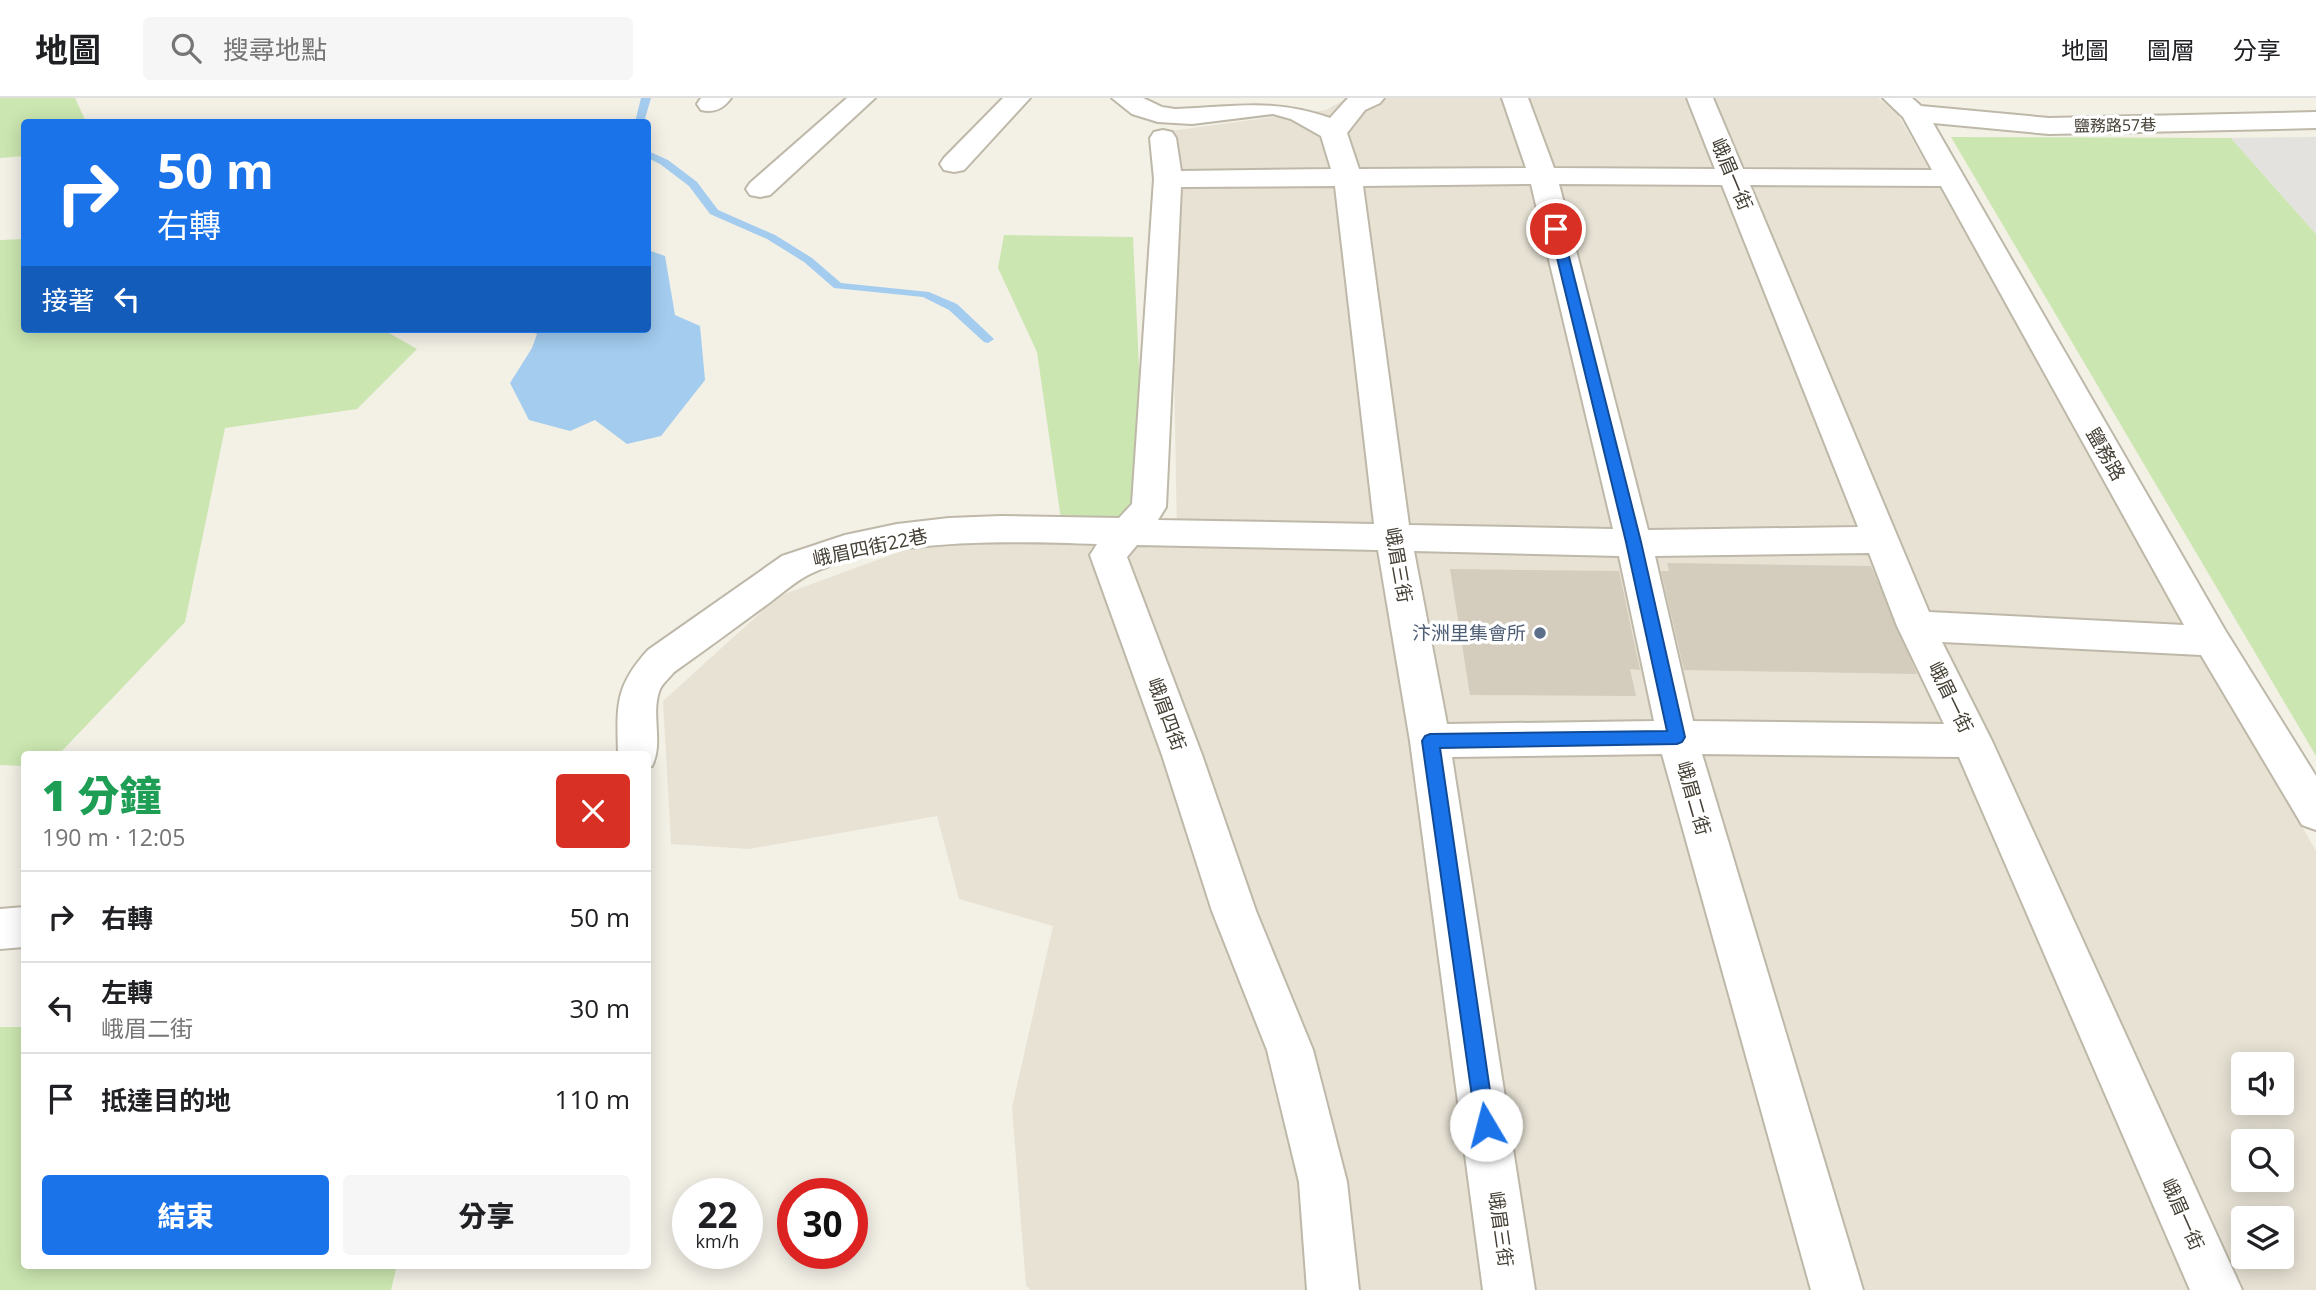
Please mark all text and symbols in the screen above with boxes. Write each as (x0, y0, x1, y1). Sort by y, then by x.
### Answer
search box (143, 17, 633, 80)
text: 地圖 (35, 27, 101, 72)
icon: search (167, 29, 205, 67)
text: 搜尋地點 (223, 31, 327, 67)
text: 地圖 (2061, 33, 2109, 66)
text: 圖層 (2147, 33, 2195, 66)
text: 分享 (2233, 33, 2281, 66)
street label: 鹽務路57巷 (2074, 113, 2156, 137)
street label: 峨眉一街 (1705, 134, 1759, 214)
text: 50 m (157, 137, 274, 203)
icon: right (42, 147, 133, 238)
pin (1526, 199, 1586, 259)
text: 右轉 (157, 203, 221, 246)
icon: arrive (1537, 210, 1575, 248)
icon: left (108, 280, 146, 318)
text: 接著 (42, 282, 94, 318)
street label: 鹽務路 (2080, 423, 2132, 485)
street label: 峨眉四街22巷 (810, 522, 930, 572)
street label: 峨眉三街 (1380, 525, 1418, 605)
place label: 汴洲里集會所 (1412, 620, 1526, 646)
marker: 汴洲里集會所 (1532, 625, 1548, 641)
street label: 峨眉一街 (1923, 657, 1979, 737)
street label: 峨眉四街 (1142, 674, 1192, 754)
street label: 峨眉二街 (1671, 758, 1717, 838)
text: 1 分鐘 (42, 766, 162, 823)
button: close (556, 774, 630, 848)
text: 190 m · 12:05 (42, 821, 185, 853)
icon: right (42, 898, 80, 936)
text: 50 m (569, 899, 630, 935)
text: 右轉 (101, 900, 153, 936)
text: 左轉 (101, 974, 153, 1010)
icon: left (42, 989, 80, 1027)
text: 30 m (569, 990, 630, 1026)
text: 峨眉二街 (101, 1012, 193, 1044)
map controls (2231, 1052, 2294, 1269)
button: sound (2231, 1052, 2294, 1115)
icon: arrive (42, 1080, 80, 1118)
text: 110 m (555, 1081, 630, 1117)
text: 抵達目的地 (101, 1082, 231, 1118)
position arrow (1449, 1088, 1523, 1162)
button: search (2231, 1129, 2294, 1192)
street label: 峨眉一街 (2156, 1174, 2210, 1254)
button: 結束 (42, 1175, 329, 1255)
button: 分享 (343, 1175, 630, 1255)
speed limit sign: 30 (777, 1178, 868, 1269)
street label: 峨眉三街 (1483, 1190, 1519, 1268)
text: 22 (697, 1191, 738, 1238)
button: layers (2231, 1206, 2294, 1269)
text: km/h (696, 1229, 739, 1253)

